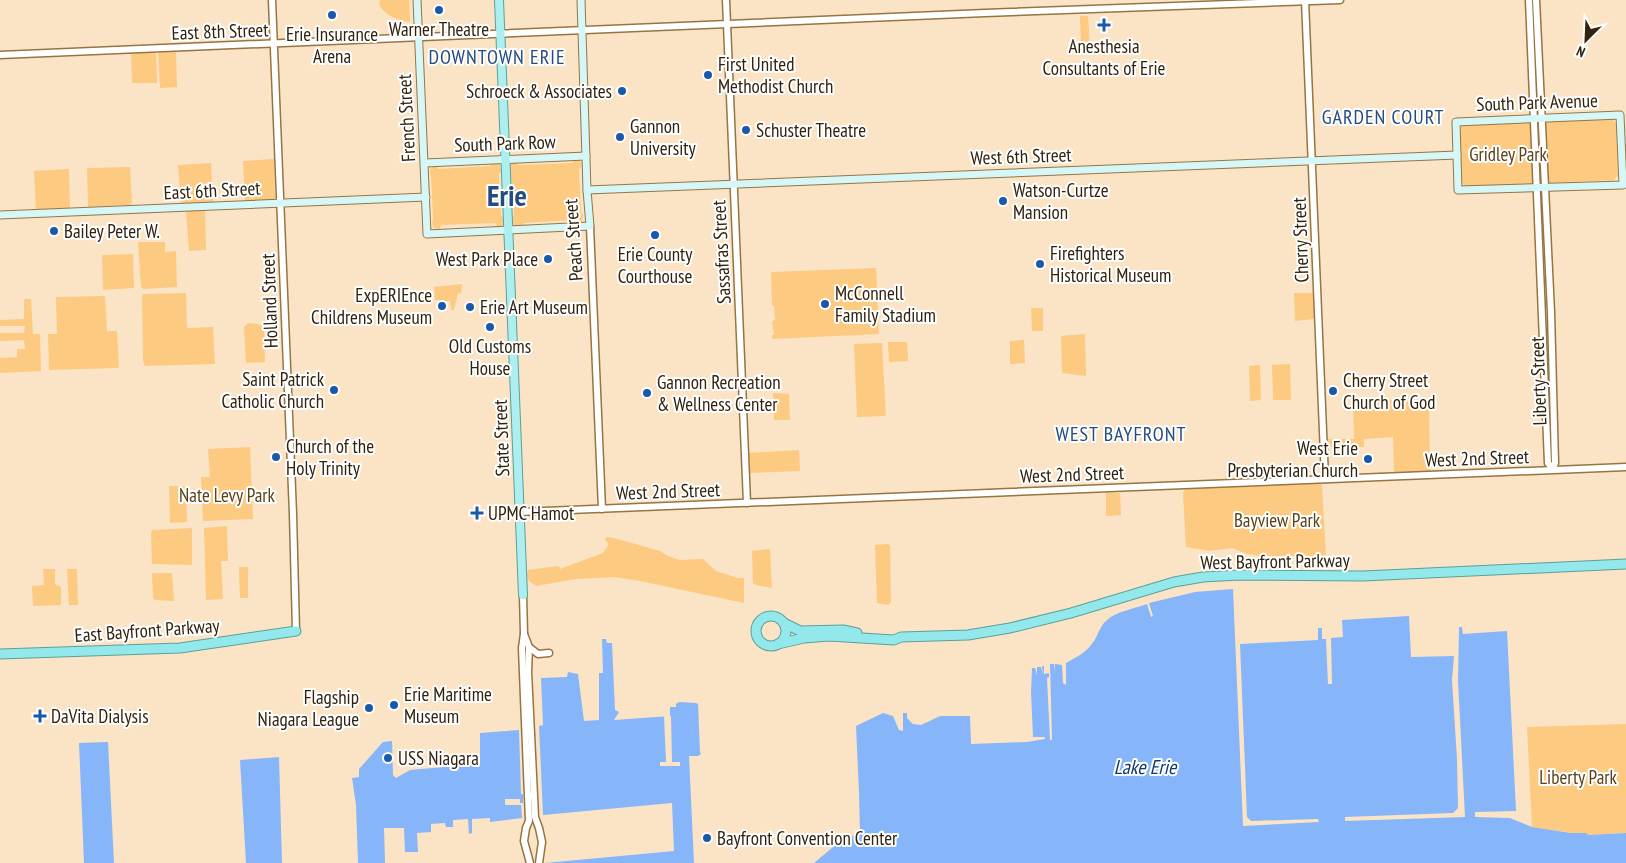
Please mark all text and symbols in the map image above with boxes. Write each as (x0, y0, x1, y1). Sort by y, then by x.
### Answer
marker: Warner Theatre (433, 4, 445, 16)
marker: Erie Insurance Arena (326, 9, 338, 21)
north arrow (1561, 15, 1611, 65)
street label: East 8th Street (171, 17, 270, 45)
place label: Warner Theatre (389, 17, 489, 41)
marker: Anesthesia Consultants of Erie (1097, 18, 1111, 32)
place label: Erie Insurance Arena (286, 22, 378, 68)
place label: Anesthesia Consultants of Erie (1043, 34, 1166, 80)
text: N (1574, 42, 1588, 62)
district label: DOWNTOWN ERIE (428, 44, 566, 70)
place label: First United Methodist Church (718, 52, 833, 98)
marker: First United Methodist Church (702, 69, 714, 81)
street label: French Street (392, 73, 420, 162)
place label: Schroeck & Associates (466, 79, 612, 103)
marker: Schroeck & Associates (616, 85, 628, 97)
street label: South Park Avenue (1476, 88, 1598, 116)
district label: GARDEN COURT (1322, 104, 1444, 130)
place label: Gannon University (630, 114, 696, 160)
place label: Schuster Theatre (756, 118, 866, 142)
marker: Schuster Theatre (740, 124, 752, 136)
street label: South Park Row (454, 129, 557, 157)
marker: Gannon University (614, 131, 626, 143)
street label: West 6th Street (970, 142, 1073, 170)
park label: Gridley Park (1469, 142, 1547, 166)
street label: East 6th Street (163, 175, 262, 205)
district label: Erie (487, 176, 527, 214)
place label: Watson-Curtze Mansion (1013, 178, 1109, 224)
marker: Watson-Curtze Mansion (997, 195, 1009, 207)
street label: Cherry Street (1286, 196, 1313, 283)
street label: Peach Street (558, 198, 588, 282)
street label: Sassafras Street (706, 199, 736, 304)
place label: Bailey Peter W. (64, 219, 160, 243)
marker: Bailey Peter W. (48, 225, 60, 237)
marker: Erie County Courthouse (649, 229, 661, 241)
place label: Firefighters Historical Museum (1050, 241, 1171, 287)
place label: Erie County Courthouse (618, 242, 693, 288)
place label: West Park Place (436, 247, 538, 271)
street label: Holland Street (255, 252, 283, 349)
marker: West Park Place (542, 253, 554, 265)
marker: Firefighters Historical Museum (1034, 258, 1046, 270)
place label: McConnell Family Stadium (835, 281, 936, 327)
place label: ExpERIEnce Childrens Museum (311, 283, 432, 329)
place label: Erie Art Museum (480, 295, 588, 319)
marker: McConnell Family Stadium (819, 298, 831, 310)
marker: ExpERIEnce Childrens Museum (436, 300, 448, 312)
marker: Erie Art Museum (464, 301, 476, 313)
marker: Old Customs House (484, 321, 496, 333)
place label: Old Customs House (449, 334, 531, 380)
street label: Liberty Street (1524, 335, 1552, 426)
place label: Saint Patrick Catholic Church (222, 367, 325, 413)
place label: Cherry Street Church of God (1343, 368, 1435, 414)
place label: Gannon Recreation & Wellness Center (657, 370, 781, 416)
marker: Saint Patrick Catholic Church (328, 384, 340, 396)
marker: Cherry Street Church of God (1327, 385, 1339, 397)
marker: Gannon Recreation & Wellness Center (641, 387, 653, 399)
street label: State Street (488, 398, 514, 477)
district label: WEST BAYFRONT (1056, 421, 1186, 447)
place label: Church of the Holy Trinity (286, 434, 374, 480)
place label: West Erie Presbyterian Church (1227, 436, 1358, 482)
street label: West 2nd Street (1425, 444, 1530, 472)
marker: Church of the Holy Trinity (270, 451, 282, 463)
marker: West Erie Presbyterian Church (1362, 453, 1374, 465)
street label: West 2nd Street (1020, 460, 1125, 488)
street label: West 2nd Street (616, 477, 721, 505)
park label: Nate Levy Park (179, 483, 276, 507)
place label: UPMC Hamot (488, 501, 575, 525)
marker: UPMC Hamot (470, 506, 484, 520)
park label: Bayview Park (1234, 508, 1321, 532)
street label: West Bayfront Parkway (1200, 548, 1351, 574)
street label: East Bayfront Parkway (74, 613, 221, 647)
place label: Erie Maritime Museum (404, 682, 492, 728)
place label: Flagship Niagara League (258, 685, 359, 731)
marker: Erie Maritime Museum (388, 699, 400, 711)
marker: Flagship Niagara League (363, 702, 375, 714)
place label: DaVita Dialysis (51, 704, 149, 728)
marker: DaVita Dialysis (33, 709, 47, 723)
place label: USS Niagara (398, 746, 479, 770)
marker: USS Niagara (382, 752, 394, 764)
water label: Lake Erie (1114, 754, 1178, 780)
park label: Liberty Park (1539, 765, 1617, 789)
place label: Bayfront Convention Center (717, 826, 898, 850)
marker: Bayfront Convention Center (701, 832, 713, 844)

